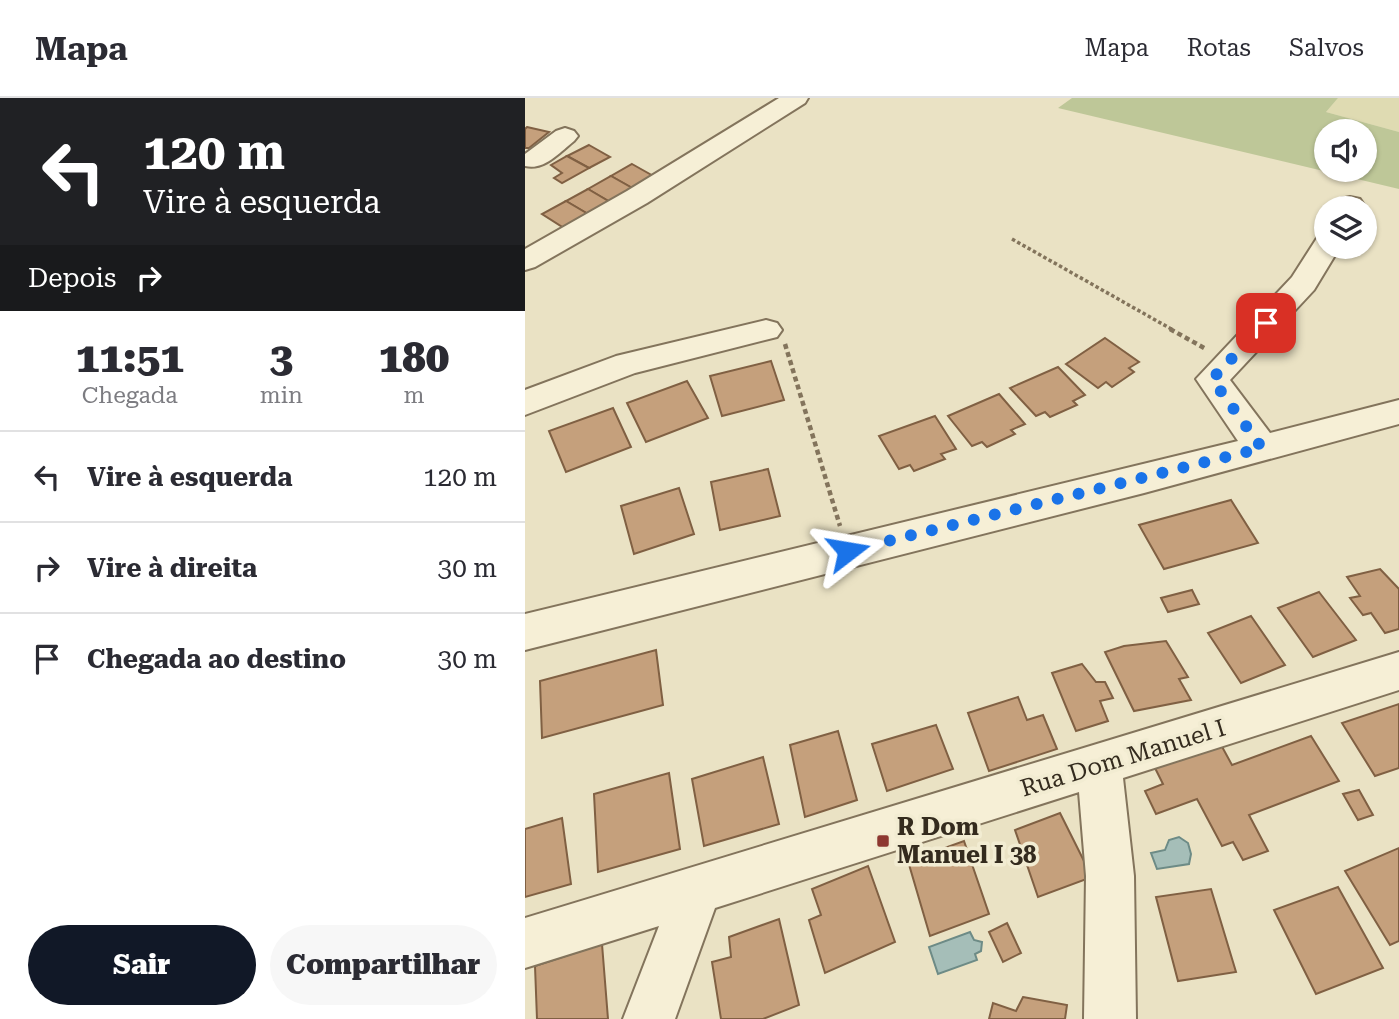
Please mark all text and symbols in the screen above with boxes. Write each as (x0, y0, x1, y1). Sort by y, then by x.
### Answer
text: Mapa (35, 29, 128, 68)
text: Mapa (1085, 34, 1149, 62)
text: Rotas (1187, 34, 1251, 62)
text: Salvos (1289, 34, 1364, 62)
map controls (1314, 119, 1377, 259)
button: sound (1314, 119, 1377, 182)
text: 120 m (143, 124, 285, 181)
icon: left (28, 126, 119, 217)
text: Vire à esquerda (143, 183, 381, 221)
button: layers (1314, 196, 1377, 259)
icon: right (130, 259, 168, 297)
text: Depois (28, 263, 116, 293)
pin (1236, 293, 1296, 353)
icon: arrive (1247, 304, 1285, 342)
text: 11:51 (76, 333, 184, 382)
text: 3 (269, 333, 293, 382)
text: 180 (379, 333, 449, 382)
text: Chegada (82, 382, 178, 409)
text: min (260, 382, 303, 409)
text: m (403, 382, 424, 409)
icon: left (28, 458, 66, 496)
text: Vire à esquerda (87, 462, 292, 492)
text: 120 m (423, 462, 497, 492)
position arrow (811, 514, 885, 588)
icon: right (28, 549, 66, 587)
text: Vire à direita (87, 553, 257, 583)
text: 30 m (438, 553, 497, 583)
icon: arrive (28, 640, 66, 678)
text: Chegada ao destino (87, 644, 346, 674)
text: 30 m (438, 644, 497, 674)
street label: Rua Dom Manuel I (1017, 713, 1229, 803)
place label: R Dom Manuel I 38 (897, 813, 1037, 869)
marker: R Dom Manuel I 38 (875, 833, 891, 849)
button: Sair (28, 925, 256, 1005)
button: Compartilhar (270, 925, 497, 1005)

